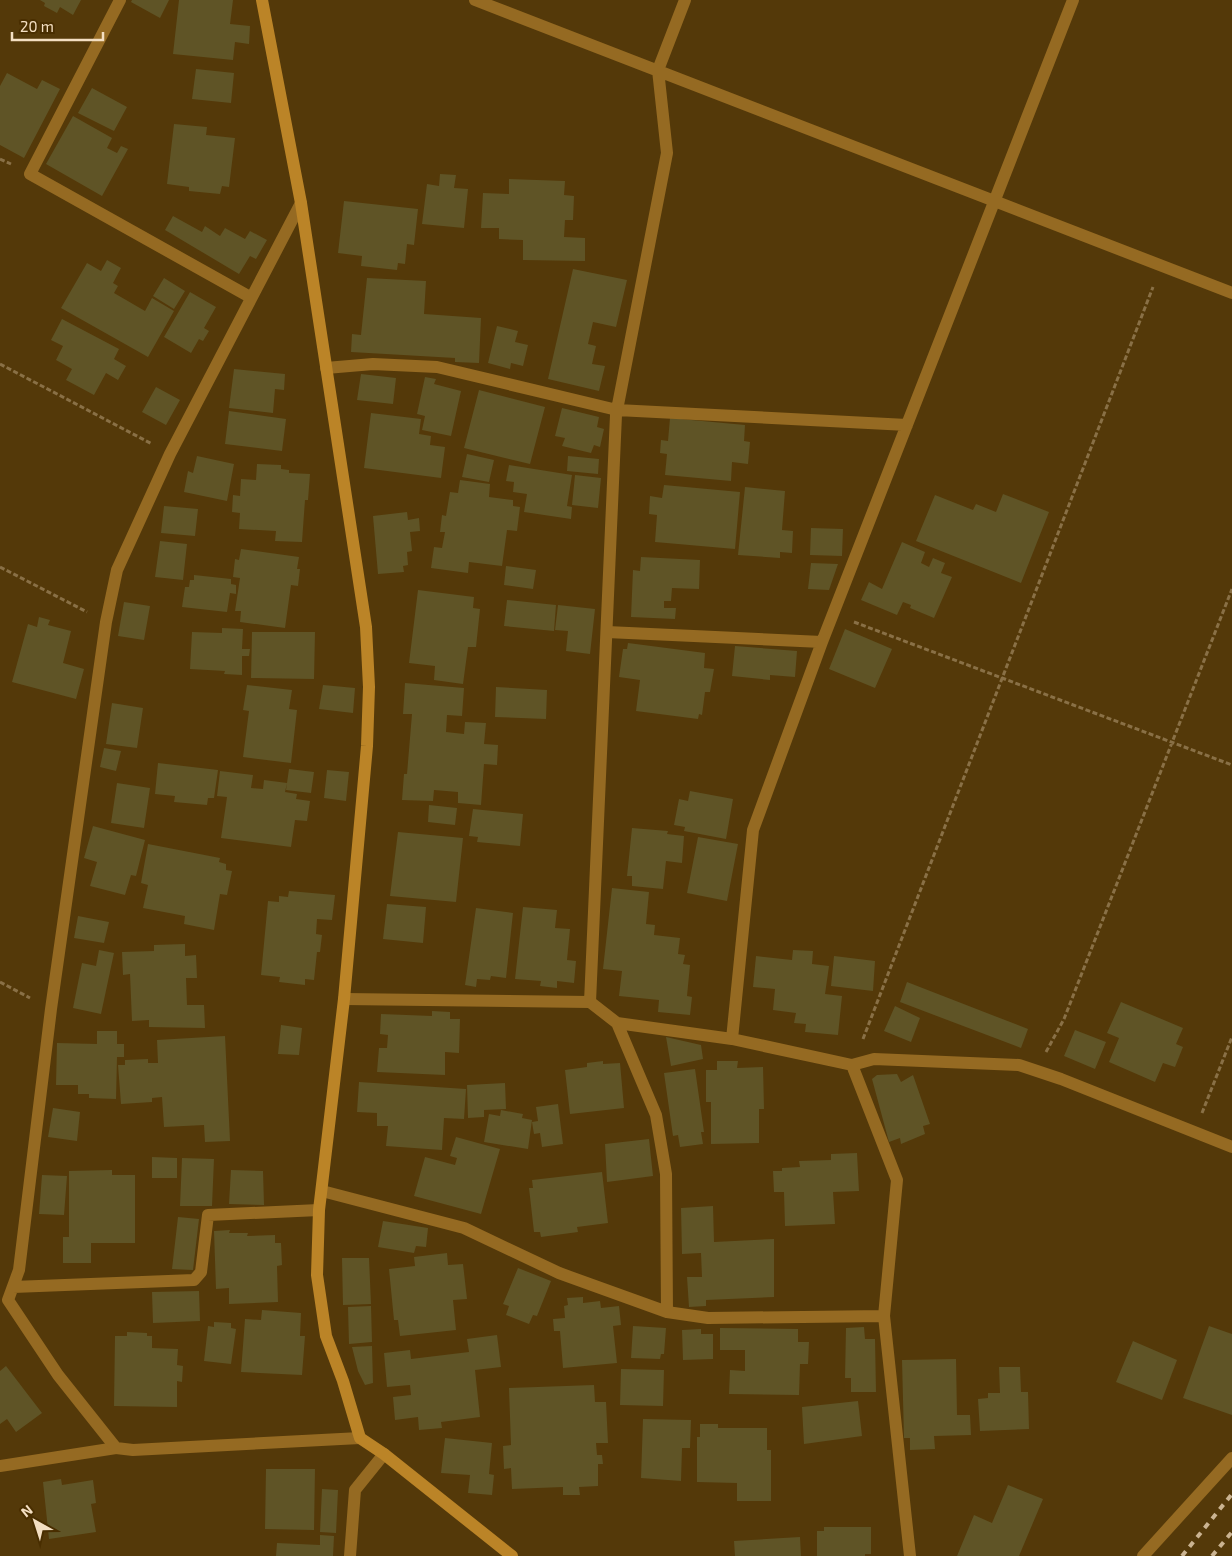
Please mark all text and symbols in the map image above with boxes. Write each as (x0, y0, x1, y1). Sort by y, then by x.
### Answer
scale bar (12, 10, 104, 42)
text: 20 m (20, 17, 54, 35)
north arrow (10, 1496, 60, 1546)
text: N (17, 1501, 36, 1520)

